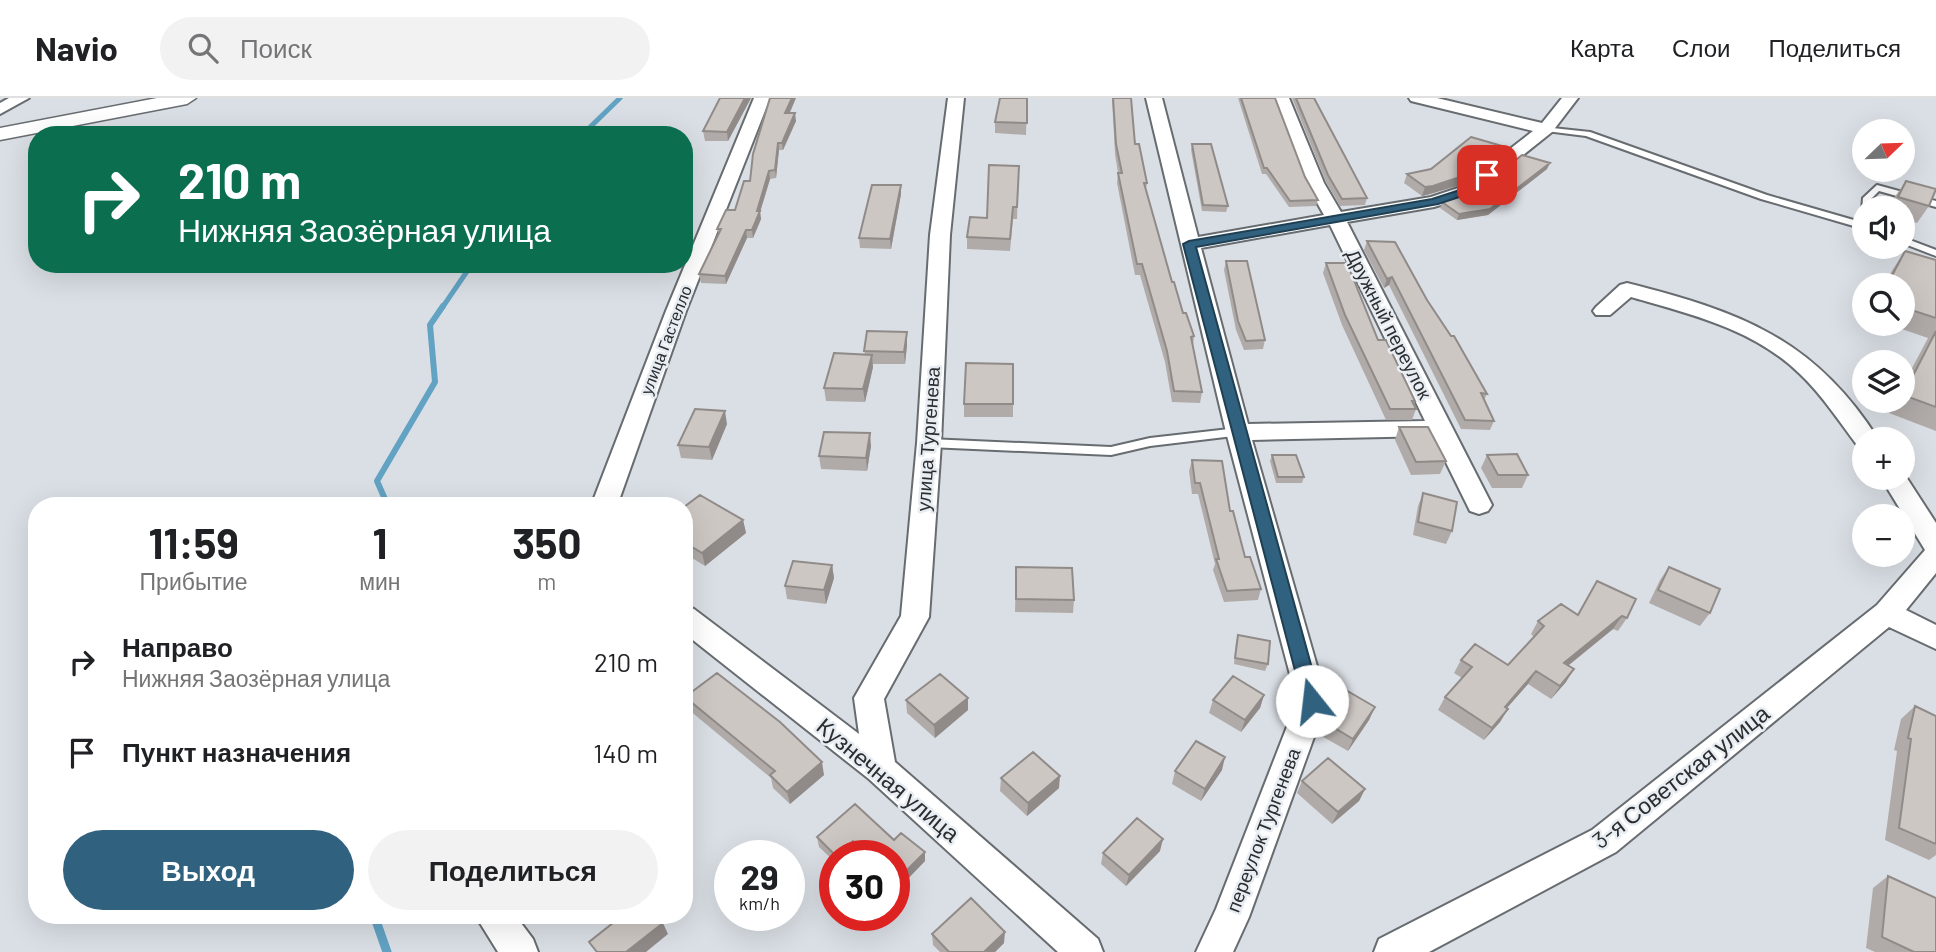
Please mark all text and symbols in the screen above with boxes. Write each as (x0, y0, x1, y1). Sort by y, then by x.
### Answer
search box (160, 17, 650, 80)
text: Navio (35, 28, 118, 68)
icon: search (184, 29, 222, 67)
text: Поиск (240, 32, 312, 63)
text: Карта (1570, 33, 1634, 62)
text: Слои (1672, 33, 1730, 62)
text: Поделиться (1768, 33, 1901, 62)
north arrow (1852, 119, 1914, 182)
map controls (1852, 119, 1915, 567)
pin (1457, 145, 1517, 205)
text: 210 m (178, 150, 301, 209)
icon: right (63, 154, 154, 245)
icon: arrive (1468, 156, 1506, 194)
button: sound (1852, 196, 1915, 259)
text: Нижняя Заозёрная улица (178, 210, 551, 248)
street label: Дружный переулок (1342, 245, 1438, 403)
button: search (1852, 273, 1915, 336)
street label: улица Гастелло (636, 283, 695, 397)
button: layers (1852, 350, 1915, 413)
street label: улица Тургенева (911, 365, 944, 512)
button: + (1852, 427, 1915, 490)
button: − (1852, 504, 1915, 567)
text: 11:59 (148, 517, 239, 567)
text: 1 (372, 517, 387, 567)
text: 350 (512, 517, 581, 567)
text: Прибытие (140, 567, 248, 595)
text: мин (359, 567, 401, 595)
text: m (537, 567, 556, 595)
text: Направо (122, 631, 233, 662)
icon: right (63, 643, 101, 681)
text: 210 m (594, 646, 658, 677)
text: Нижняя Заозёрная улица (122, 664, 390, 692)
position arrow (1275, 664, 1349, 738)
street label: 3-я Советская улица (1586, 698, 1775, 854)
street label: Кузнечная улица (811, 711, 966, 847)
icon: arrive (63, 734, 101, 772)
text: Пункт назначения (122, 736, 351, 767)
text: 140 m (593, 737, 658, 768)
street label: переулок Тургенева (1221, 744, 1305, 915)
button: Выход (63, 830, 354, 910)
button: Поделиться (368, 830, 658, 910)
speed limit sign: 30 (819, 840, 910, 931)
text: 29 (740, 855, 779, 897)
text: km/h (739, 892, 780, 914)

